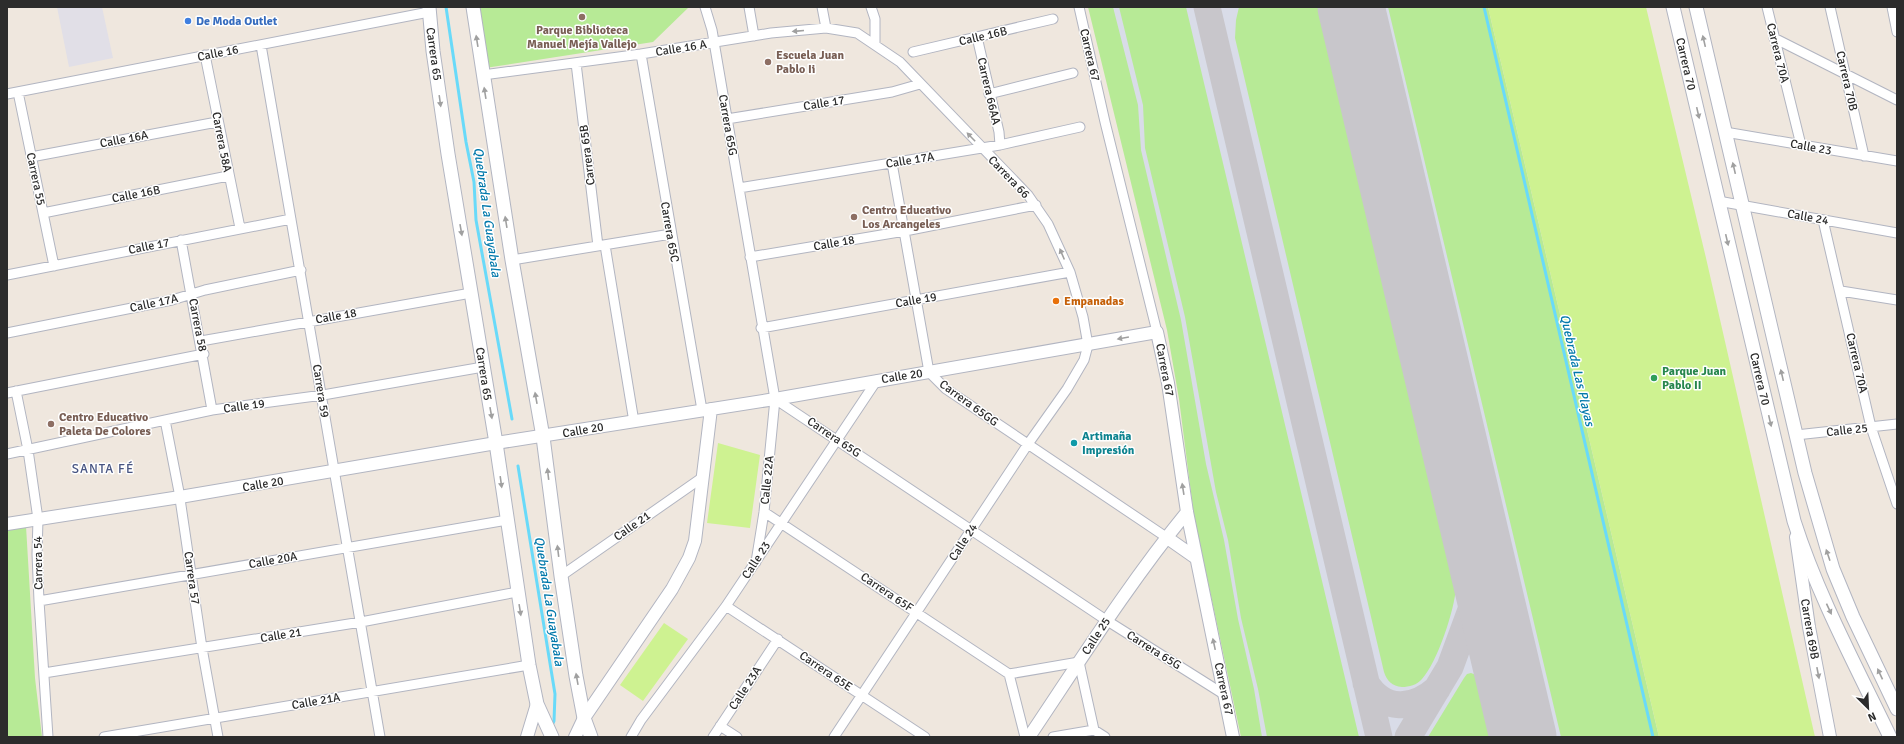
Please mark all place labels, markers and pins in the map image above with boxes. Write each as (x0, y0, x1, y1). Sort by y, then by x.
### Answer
marker: Parque Biblioteca Manuel Mejía Vallejo (577, 12, 587, 22)
place label: De Moda Outlet (196, 14, 278, 29)
marker: De Moda Outlet (183, 16, 193, 26)
place label: Parque Biblioteca Manuel Mejía Vallejo (527, 23, 637, 52)
place label: Escuela Juan Pablo Ii (776, 48, 844, 77)
marker: Escuela Juan Pablo Ii (763, 57, 773, 67)
place label: Centro Educativo Los Arcangeles (862, 203, 951, 232)
marker: Centro Educativo Los Arcangeles (849, 212, 859, 222)
place label: Empanadas (1064, 294, 1124, 309)
marker: Empanadas (1051, 296, 1061, 306)
place label: Parque Juan Pablo II (1662, 364, 1727, 393)
marker: Parque Juan Pablo II (1649, 373, 1659, 383)
place label: Centro Educativo Paleta De Colores (59, 410, 151, 439)
marker: Centro Educativo Paleta De Colores (46, 419, 56, 429)
place label: Artimaña Impresión (1082, 429, 1135, 458)
marker: Artimaña Impresión (1069, 438, 1079, 448)

